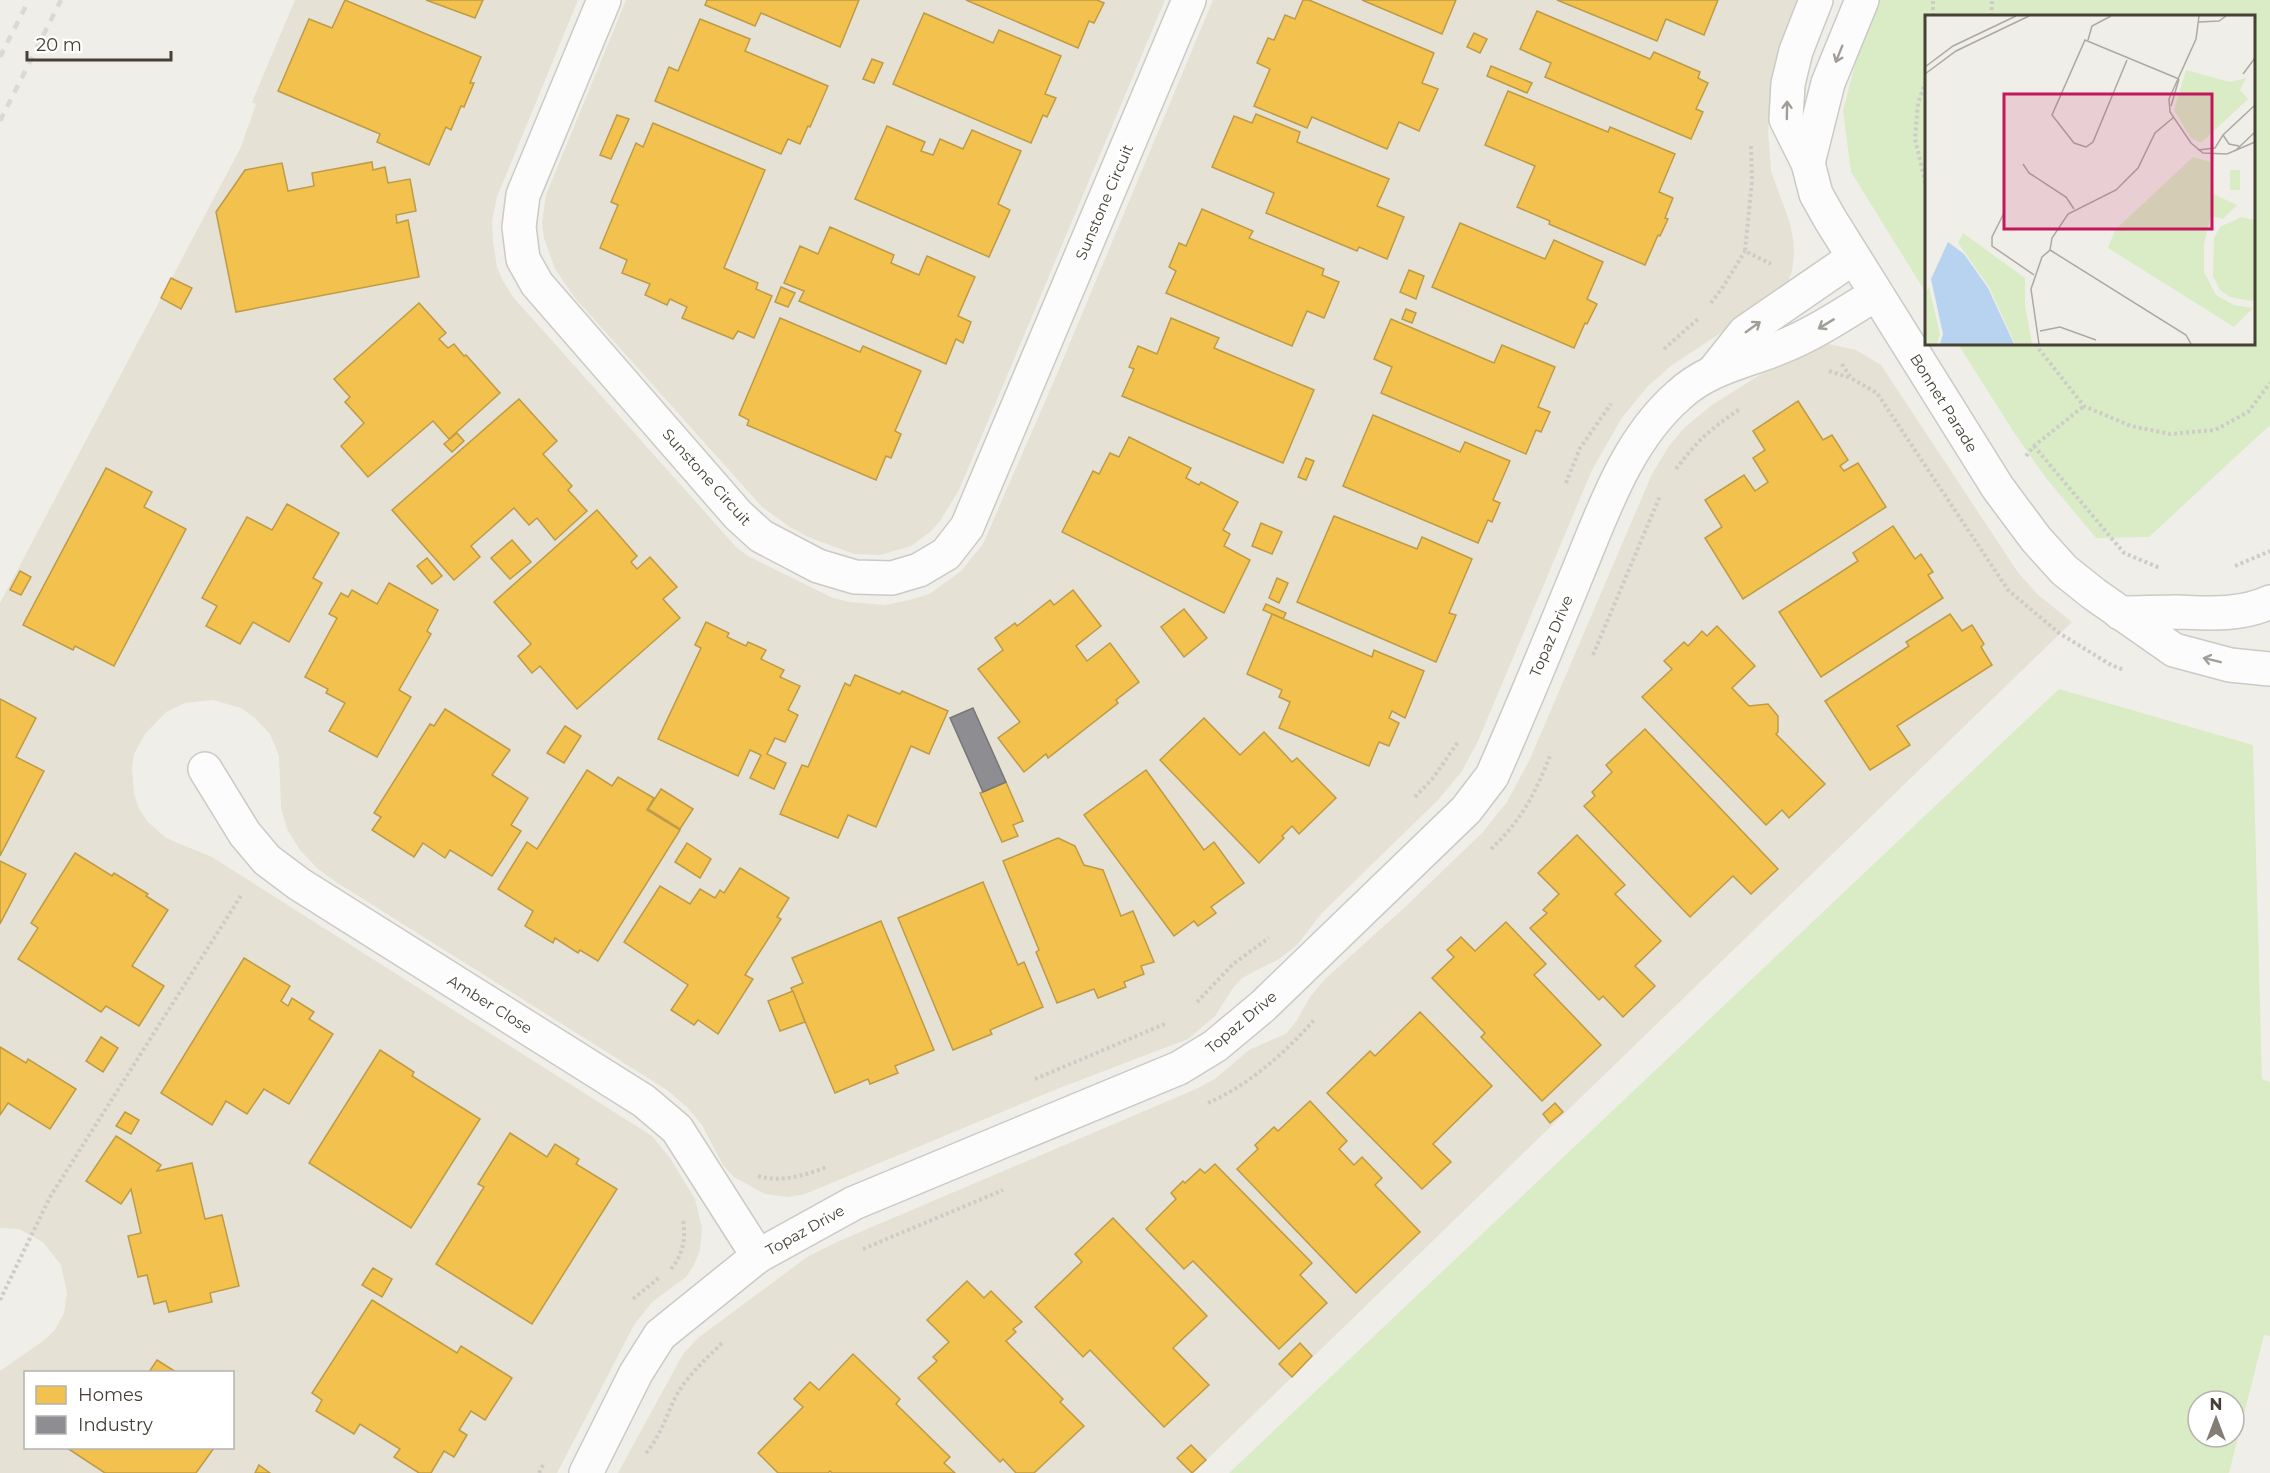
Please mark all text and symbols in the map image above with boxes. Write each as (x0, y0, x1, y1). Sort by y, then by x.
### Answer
inset map (1925, 15, 2255, 345)
scale bar (27, 24, 171, 62)
text: 20 m (36, 34, 82, 56)
one-way arrow (1833, 44, 1844, 62)
one-way arrow (1781, 100, 1793, 120)
street label: Sunstone Circuit (1071, 141, 1137, 263)
one-way arrow (1818, 319, 1835, 331)
one-way arrow (1744, 321, 1760, 333)
street label: Bonnet Parade (1906, 350, 1982, 456)
street label: Sunstone Circuit (658, 425, 756, 529)
street label: Topaz Drive (1525, 592, 1577, 680)
one-way arrow (2203, 654, 2222, 666)
street label: Amber Close (444, 970, 536, 1038)
street label: Topaz Drive (1202, 987, 1280, 1057)
street label: Topaz Drive (762, 1201, 848, 1259)
legend (24, 1371, 234, 1449)
text: Homes (78, 1384, 143, 1406)
north arrow (2186, 1389, 2246, 1449)
text: N (2210, 1395, 2222, 1414)
text: Industry (78, 1414, 153, 1436)

